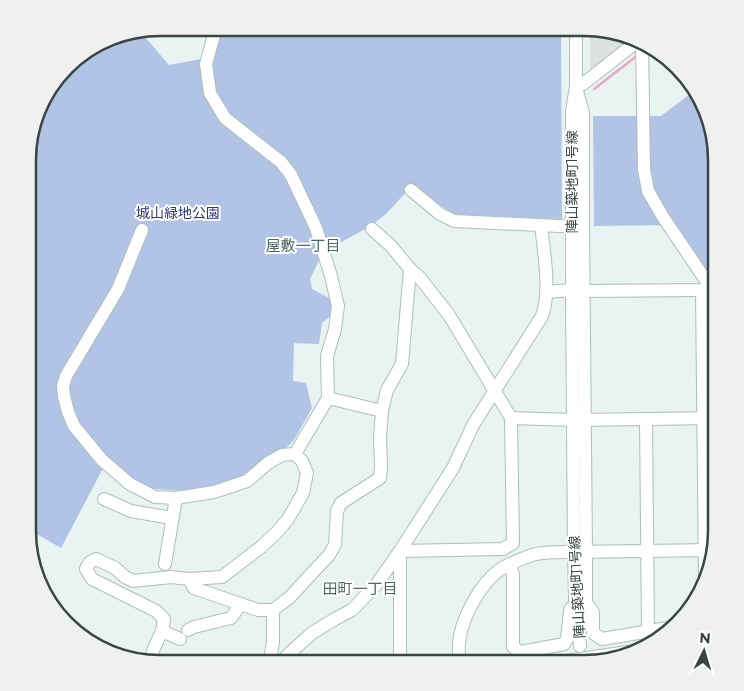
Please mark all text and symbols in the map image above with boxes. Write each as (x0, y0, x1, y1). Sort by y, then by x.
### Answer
street label: 陣山築地町1号線 (563, 130, 581, 234)
park label: 城山緑地公園 (136, 204, 220, 222)
district label: 屋敷一丁目 (265, 236, 341, 255)
street label: 陣山築地町1号線 (565, 535, 589, 639)
district label: 田町一丁目 (322, 579, 398, 598)
north arrow (679, 626, 729, 676)
text: N (699, 629, 712, 648)

